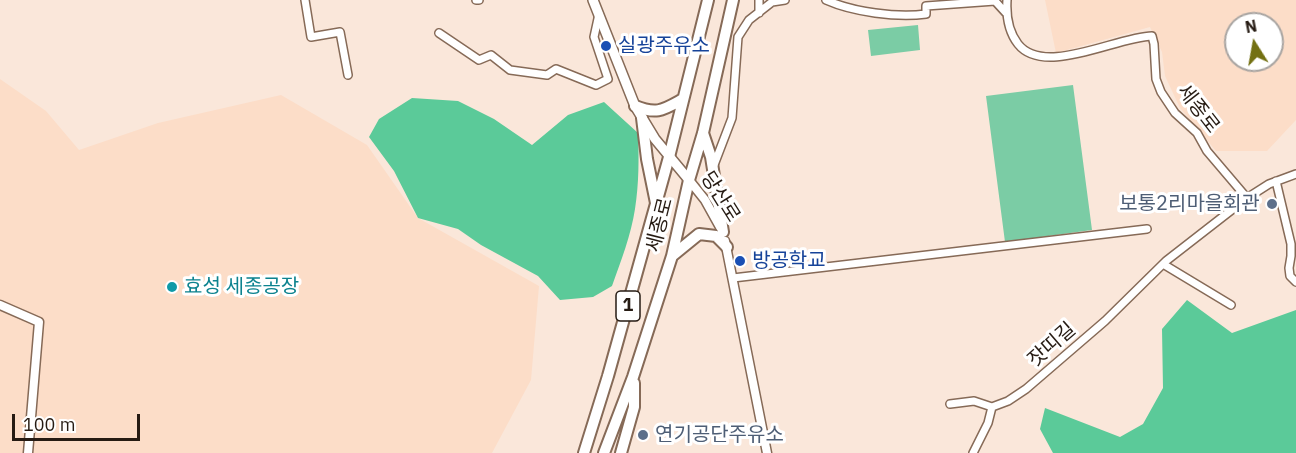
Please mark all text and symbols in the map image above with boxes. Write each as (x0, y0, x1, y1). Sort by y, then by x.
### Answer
north arrow (1224, 12, 1284, 72)
text: N (1243, 15, 1259, 37)
place label: 실광주유소 (618, 34, 710, 58)
marker: 실광주유소 (599, 39, 613, 53)
street label: 세종로 (1172, 80, 1224, 138)
street label: 당산로 (695, 167, 745, 227)
place label: 보통2리마을회관 (1119, 192, 1260, 216)
street label: 세종로 (642, 195, 678, 255)
marker: 보통2리마을회관 (1265, 197, 1279, 211)
place label: 방공학교 (752, 249, 826, 273)
marker: 방공학교 (733, 254, 747, 268)
place label: 효성 세종공장 (184, 275, 299, 299)
marker: 효성 세종공장 (165, 280, 179, 294)
road number: 1 (616, 291, 640, 321)
street label: 잣띠길 (1023, 318, 1081, 372)
scale bar (15, 402, 142, 440)
text: 100 m (23, 413, 75, 436)
place label: 연기공단주유소 (655, 423, 784, 447)
marker: 연기공단주유소 (636, 428, 650, 442)

